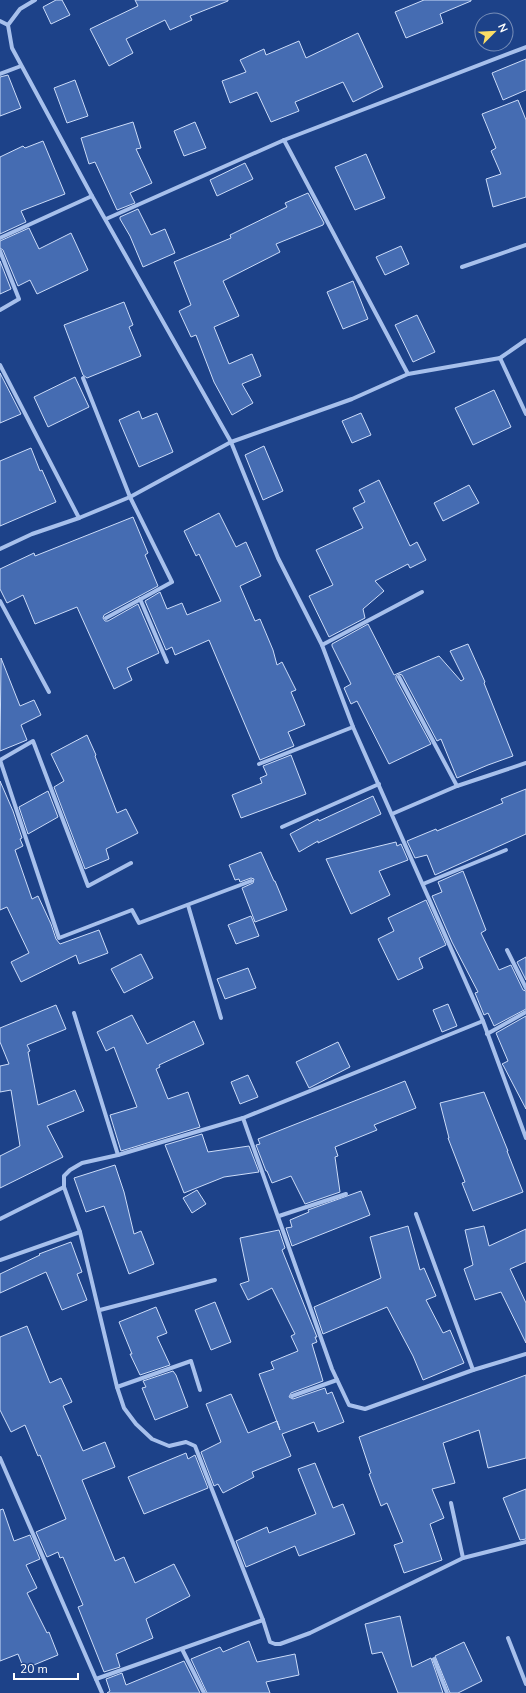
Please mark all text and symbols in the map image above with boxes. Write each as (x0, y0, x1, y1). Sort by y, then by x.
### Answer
north arrow (474, 12, 514, 52)
text: N (494, 21, 511, 35)
scale bar (14, 1655, 78, 1681)
text: 20 m (20, 1661, 48, 1677)

